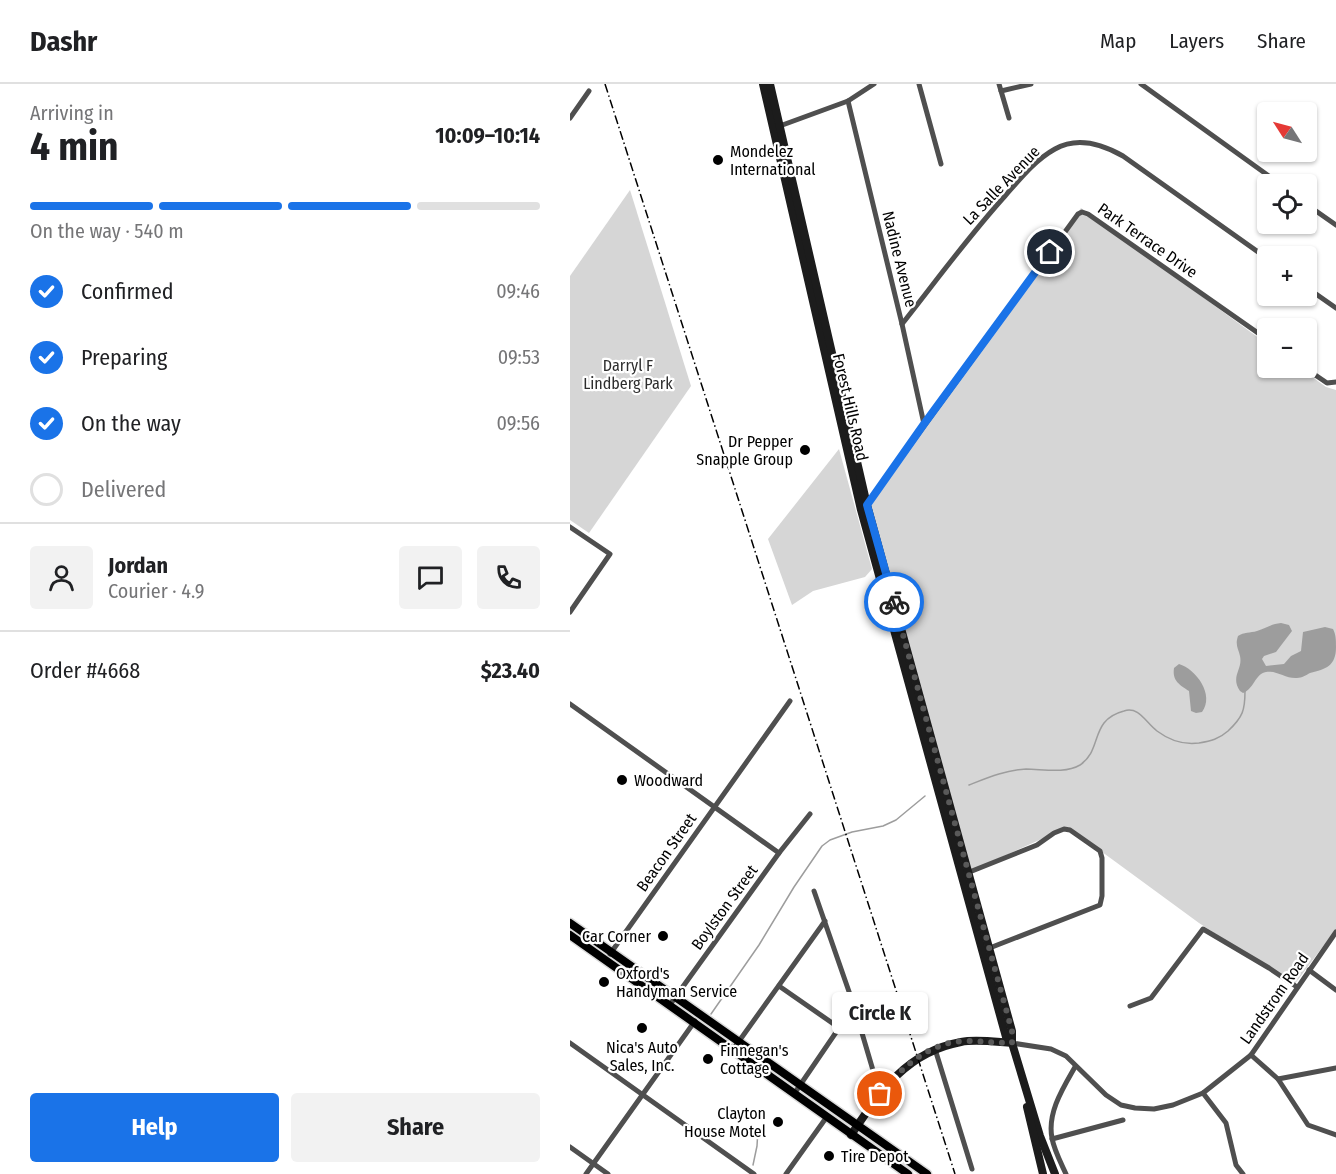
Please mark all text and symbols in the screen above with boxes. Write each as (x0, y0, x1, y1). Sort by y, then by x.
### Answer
text: Dashr (30, 25, 97, 58)
text: Map (1100, 28, 1136, 54)
text: Layers (1169, 28, 1224, 54)
text: Share (1257, 28, 1306, 54)
text: Arriving in (30, 101, 114, 125)
north arrow (1257, 102, 1317, 162)
map controls (1257, 102, 1317, 378)
text: 10:09–10:14 (435, 122, 540, 149)
text: 4 min (30, 124, 118, 170)
place label: Mondelez International (730, 142, 815, 179)
street label: La Salle Avenue (959, 142, 1044, 229)
marker: Mondelez International (711, 153, 725, 167)
button: locate (1257, 174, 1317, 234)
street label: Park Terrace Drive (1094, 199, 1201, 282)
street label: Nadine Avenue (878, 209, 921, 309)
text: On the way · 540 m (30, 219, 184, 243)
pin (1024, 226, 1075, 277)
icon: home (1033, 235, 1066, 268)
button: + (1257, 246, 1317, 306)
icon: check (30, 275, 63, 308)
text: Confirmed (81, 278, 174, 305)
text: 09:46 (496, 279, 540, 303)
button: − (1257, 318, 1317, 378)
icon: check (30, 341, 63, 374)
text: Preparing (81, 344, 167, 371)
text: 09:53 (498, 345, 540, 369)
street label: Forest Hills Road (829, 352, 872, 463)
park label: Darryl F Lindberg Park (583, 356, 673, 393)
icon: check (30, 407, 63, 440)
text: On the way (81, 410, 181, 437)
text: 09:56 (497, 411, 540, 435)
place label: Dr Pepper Snapple Group (696, 432, 793, 469)
marker: Dr Pepper Snapple Group (798, 443, 812, 457)
text: Delivered (81, 476, 166, 503)
button: person (30, 546, 93, 609)
button: chat (399, 546, 462, 609)
button: phone (477, 546, 540, 609)
text: Jordan (108, 552, 168, 579)
courier (864, 572, 924, 632)
text: Courier · 4.9 (108, 579, 204, 603)
icon: bike (878, 586, 911, 619)
text: Order #4668 (30, 657, 140, 684)
text: $23.40 (481, 657, 540, 684)
place label: Woodward (634, 771, 703, 790)
marker: Woodward (615, 773, 629, 787)
street label: Beacon Street (633, 809, 701, 895)
street label: Boylston Street (687, 861, 762, 953)
place label: Car Corner (582, 927, 651, 946)
marker: Car Corner (656, 929, 670, 943)
street label: Landstrom Road (1236, 949, 1313, 1047)
place label: Oxford's Handyman Service (616, 964, 737, 1001)
marker: Oxford's Handyman Service (597, 975, 611, 989)
callout: Circle K (832, 992, 928, 1034)
text: Circle K (849, 1001, 911, 1025)
marker: Nica's Auto Sales, Inc. (635, 1021, 649, 1035)
place label: Nica's Auto Sales, Inc. (606, 1038, 678, 1075)
place label: Finnegan's Cottage (720, 1041, 789, 1078)
marker: Finnegan's Cottage (701, 1052, 715, 1066)
pin (854, 1068, 905, 1119)
icon: bag (863, 1077, 896, 1110)
button: Help (30, 1093, 279, 1162)
button: Share (291, 1093, 540, 1162)
place label: Clayton House Motel (684, 1104, 766, 1141)
marker: Clayton House Motel (771, 1115, 785, 1129)
place label: Tire Depot (841, 1147, 909, 1166)
marker: Tire Depot (822, 1149, 836, 1163)

